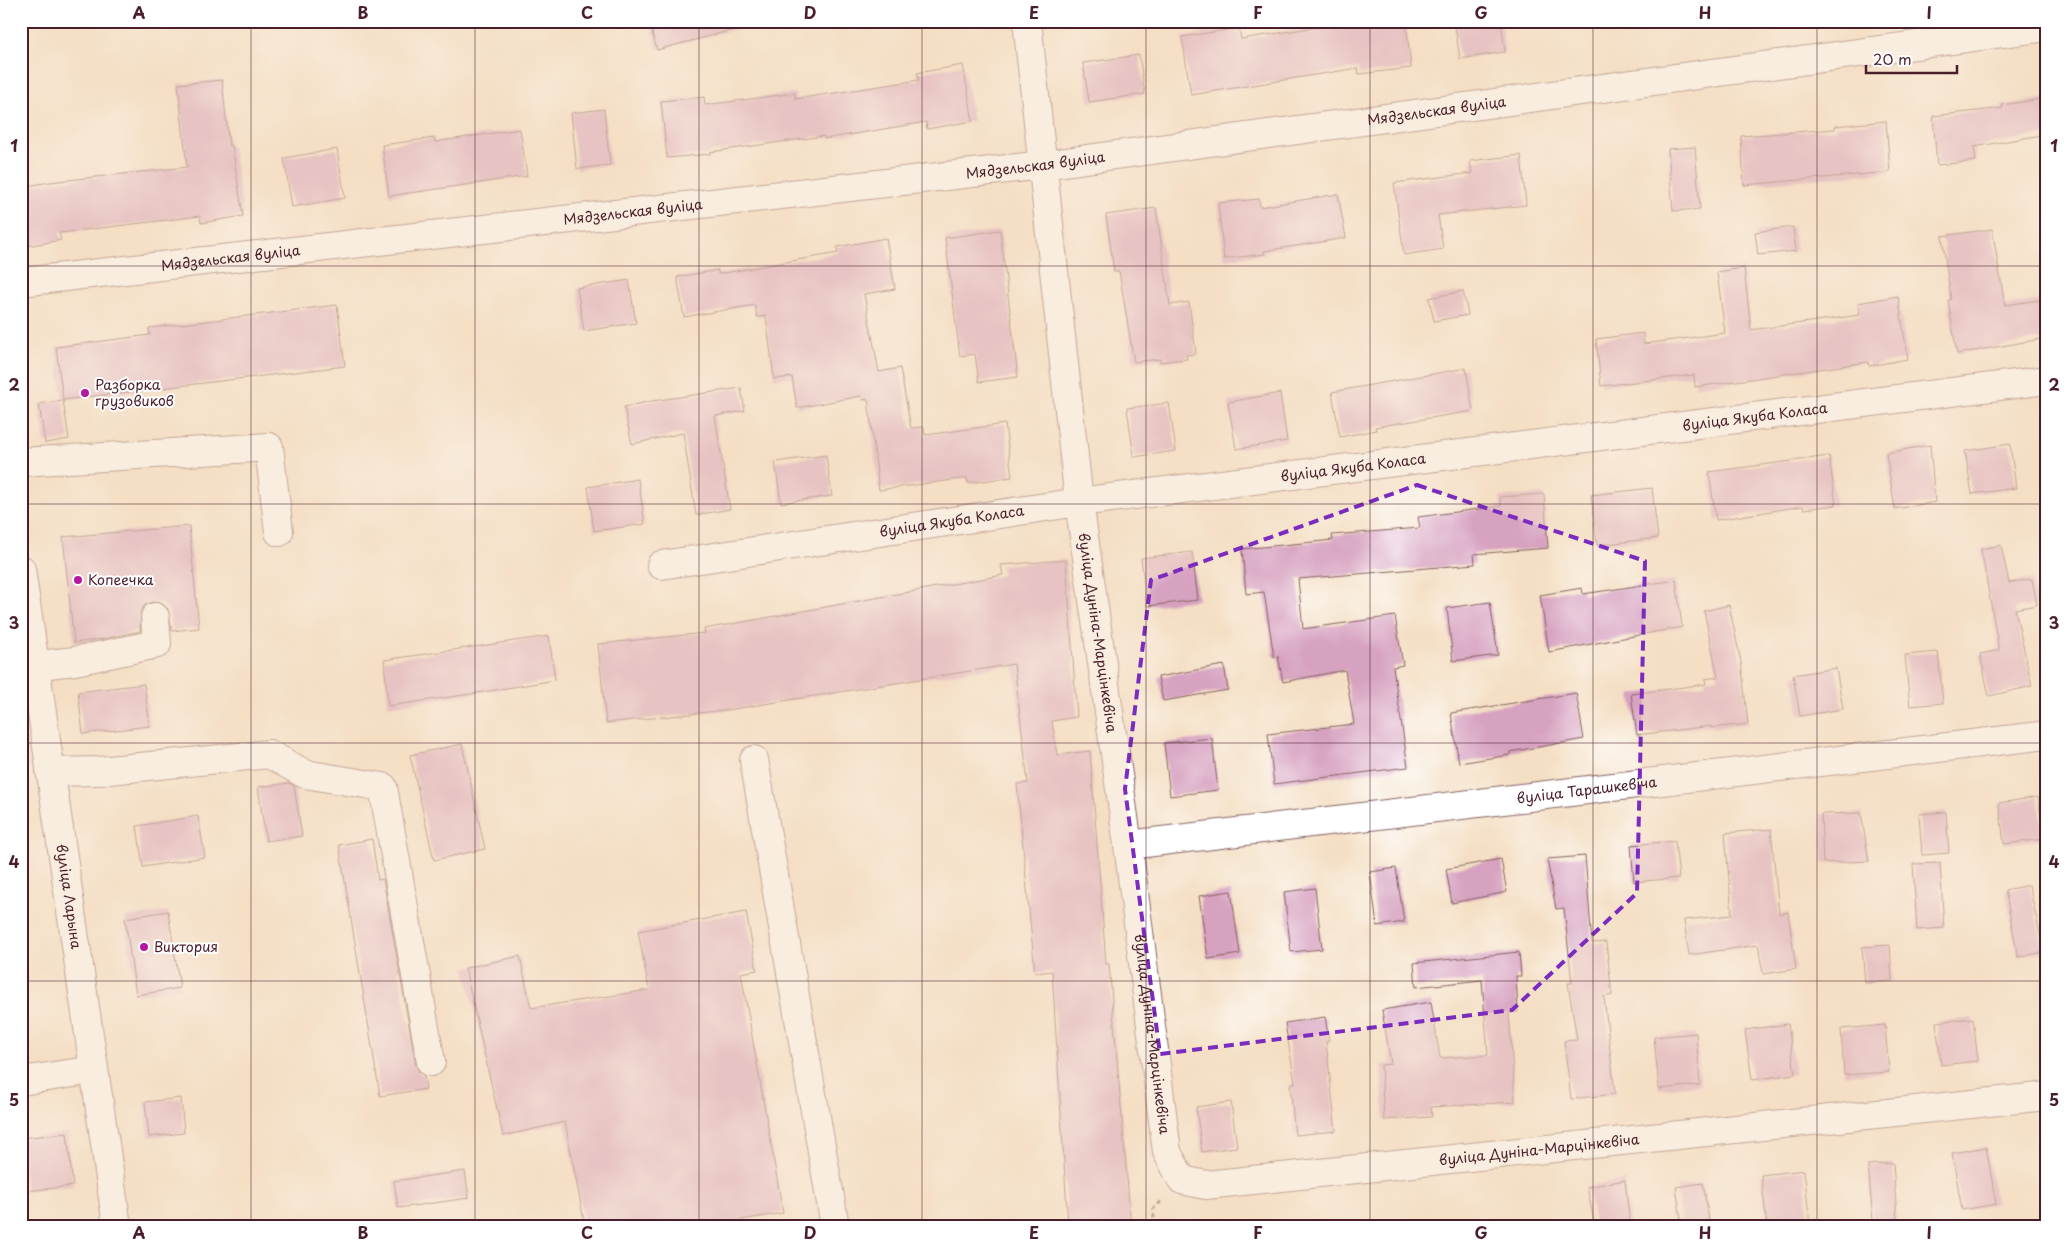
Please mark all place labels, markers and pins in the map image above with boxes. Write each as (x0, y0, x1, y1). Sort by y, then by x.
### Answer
place label: Разборка грузовиков (95, 374, 174, 411)
marker: Разборка грузовиков (79, 387, 91, 399)
place label: Копеечка (88, 569, 154, 590)
marker: Копеечка (72, 574, 84, 586)
place label: Виктория (154, 936, 218, 957)
marker: Виктория (138, 941, 150, 953)

